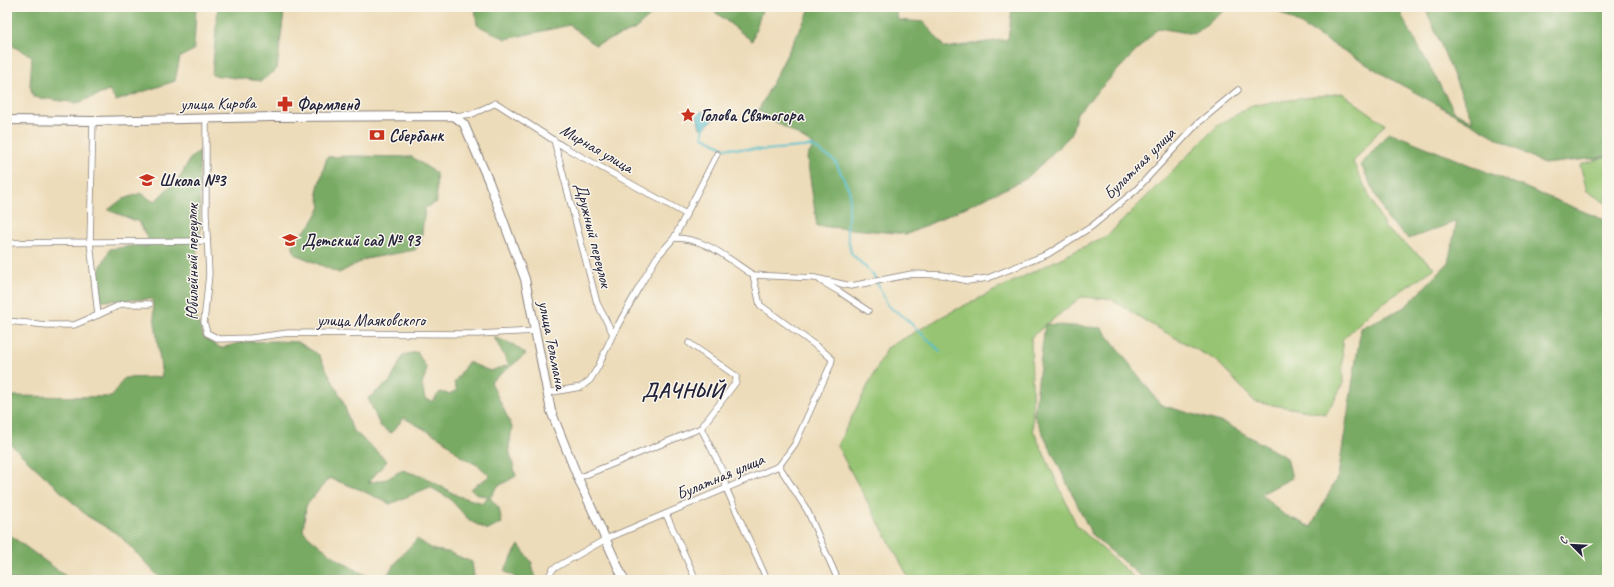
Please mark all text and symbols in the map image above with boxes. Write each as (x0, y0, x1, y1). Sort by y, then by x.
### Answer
street label: улица Кирова (179, 92, 258, 115)
place label: Фармленд (297, 94, 361, 115)
pharmacy icon: Фармленд (276, 95, 294, 113)
place label: Голова Святогора (700, 105, 805, 126)
place icon: Голова Святогора (679, 106, 697, 124)
street label: Мирная улица (556, 119, 639, 179)
street label: Булатная улица (1099, 122, 1181, 204)
place label: Сбербанк (389, 125, 444, 146)
bank icon: Сбербанк (368, 126, 386, 144)
place label: Школа №3 (159, 170, 227, 191)
school or university icon: Школа №3 (138, 171, 156, 189)
street label: Дружный переулок (570, 181, 617, 291)
street label: Юбилейный переулок (182, 202, 203, 320)
place label: Детский сад № 93 (302, 230, 421, 251)
school or university icon: Детский сад № 93 (281, 231, 299, 249)
street label: улица Тельмана (533, 298, 572, 393)
street label: улица Маяковского (316, 310, 427, 331)
district label: ДАЧНЫЙ (642, 377, 727, 403)
street label: Булатная улица (673, 448, 769, 504)
north arrow (1552, 525, 1592, 565)
text: С (1555, 534, 1571, 546)

